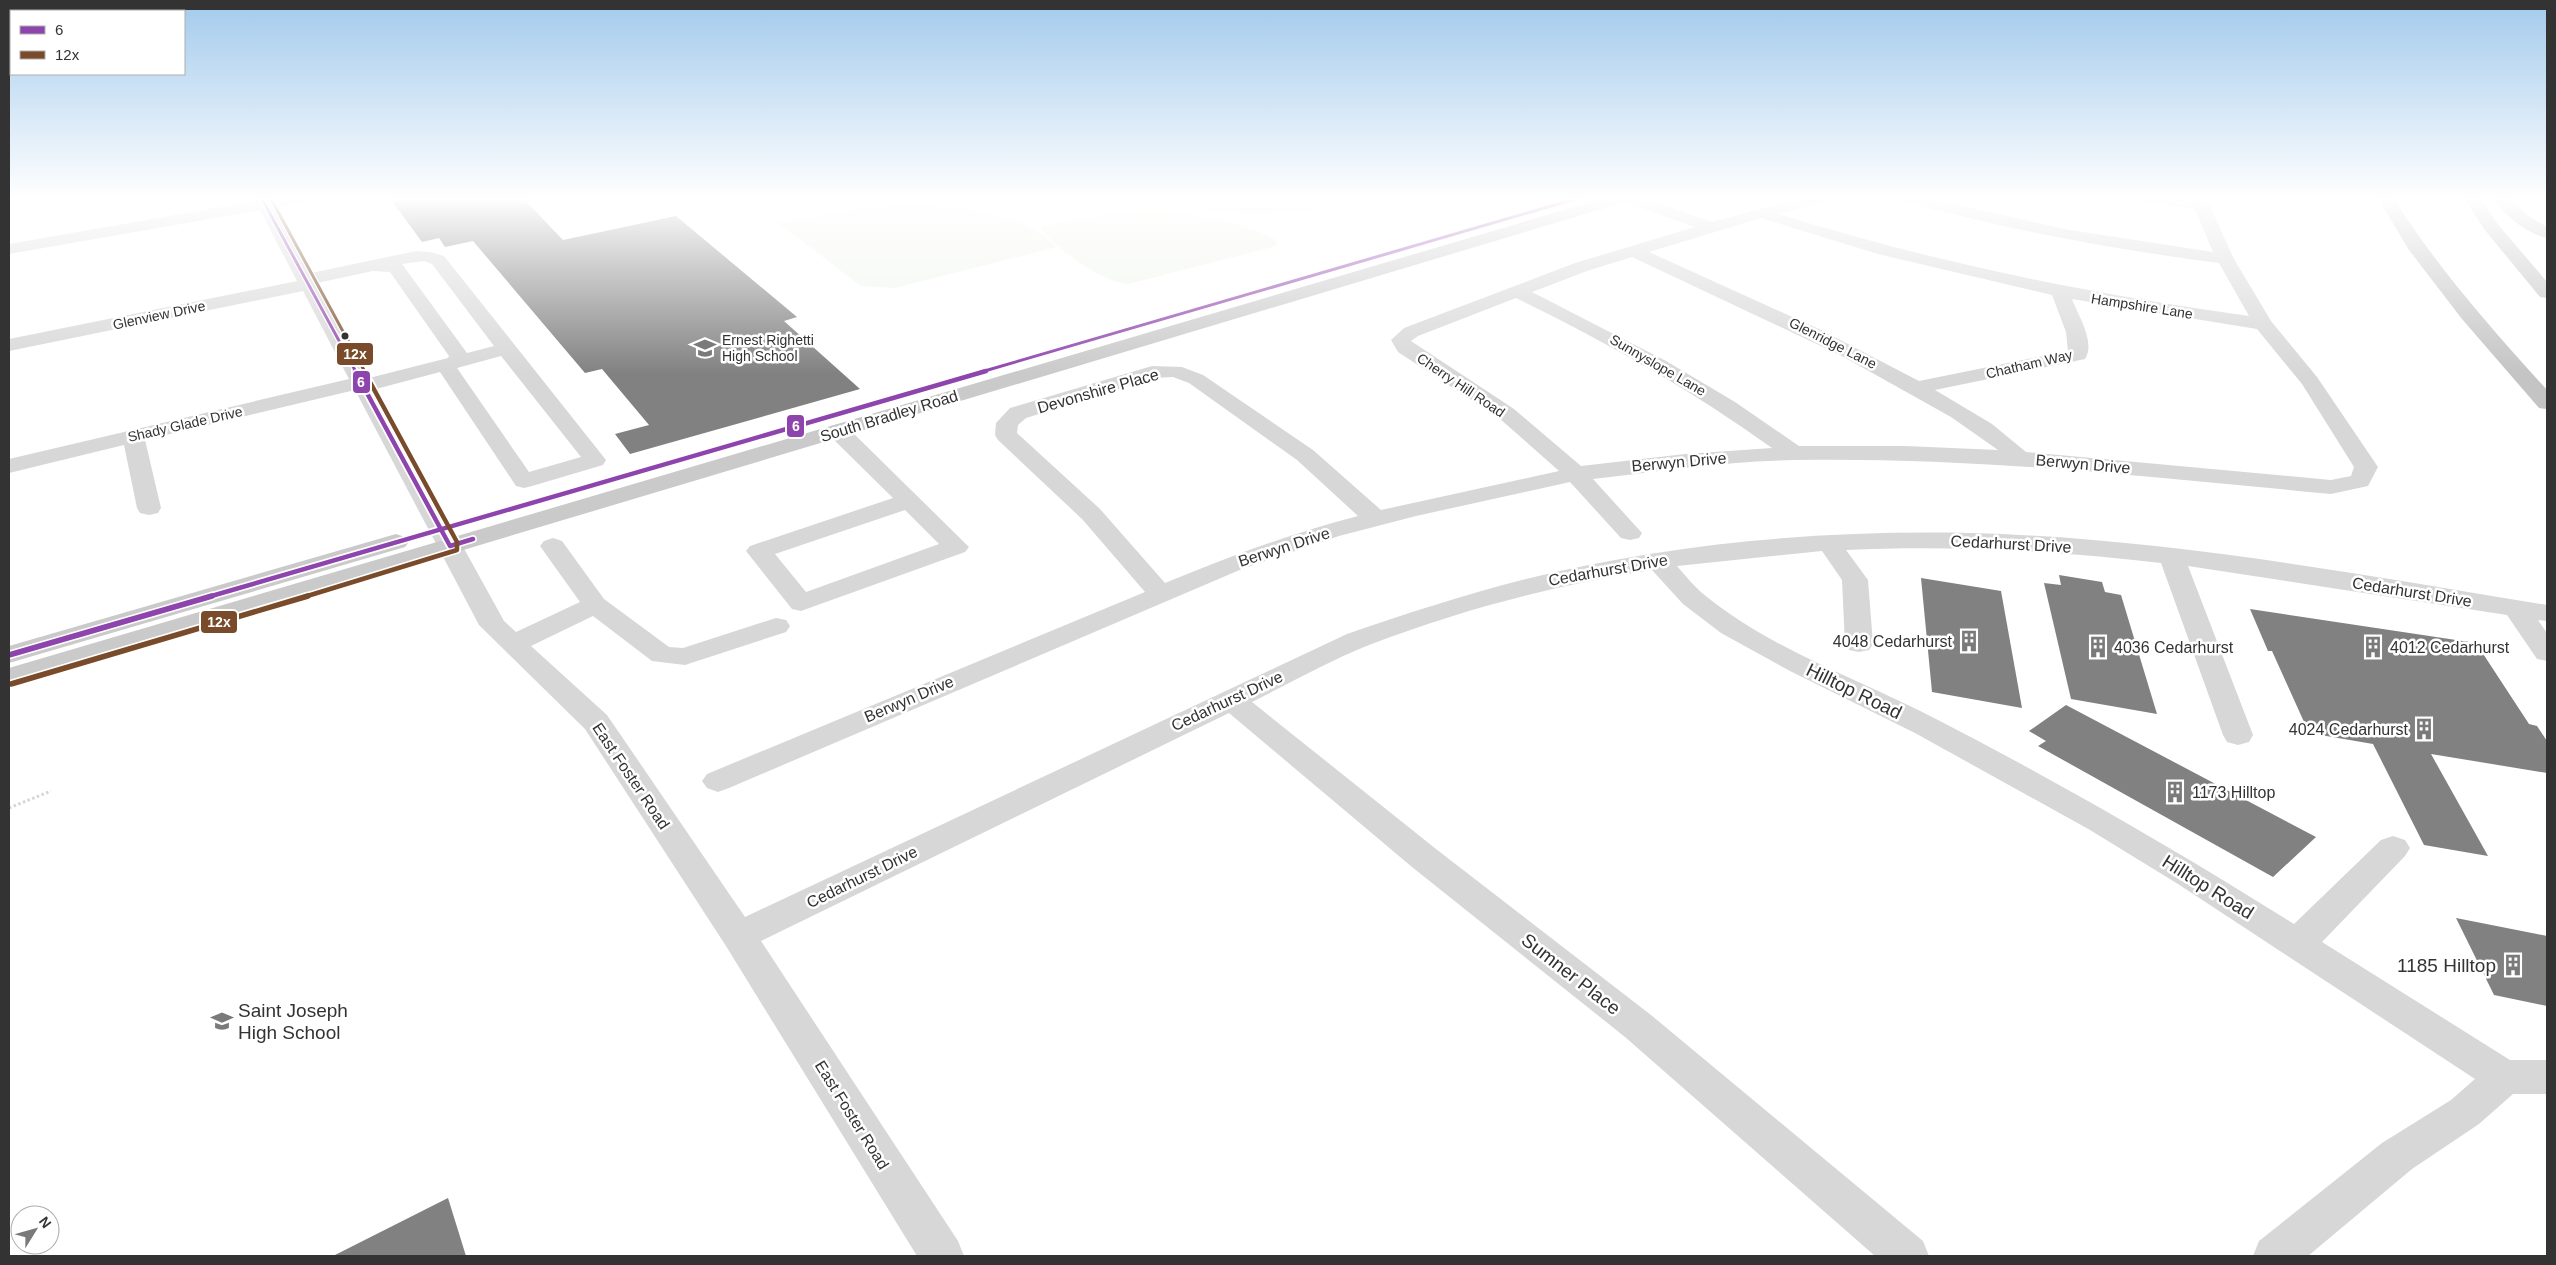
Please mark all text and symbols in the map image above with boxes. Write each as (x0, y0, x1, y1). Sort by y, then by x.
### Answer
legend (10, 10, 185, 75)
text: 6 (55, 21, 63, 38)
text: 12x (55, 46, 80, 63)
street label: Hampshire Lane (2090, 290, 2194, 322)
street label: Glenview Drive (111, 297, 207, 333)
street label: Glenridge Lane (1787, 314, 1879, 372)
unlabelled marker (340, 331, 350, 341)
street label: Sunnyslope Lane (1607, 331, 1709, 399)
place label: Ernest Righetti High School (722, 332, 814, 364)
school or university icon: Ernest Righetti High School (692, 335, 718, 361)
line badge: 12x (336, 342, 374, 366)
text: 12x (343, 346, 367, 362)
street label: Chatham Way (1984, 346, 2074, 382)
street label: Cherry Hill Road (1414, 350, 1508, 420)
street label: Devonshire Place (1035, 366, 1161, 416)
line badge: 6 (352, 370, 371, 394)
text: 6 (357, 374, 365, 390)
street label: South Bradley Road (818, 387, 960, 445)
street label: Shady Glade Drive (126, 403, 244, 445)
line badge: 6 (786, 414, 805, 438)
text: 6 (792, 418, 800, 434)
street label: Berwyn Drive (1631, 449, 1727, 475)
street label: Berwyn Drive (2035, 451, 2131, 477)
street label: Berwyn Drive (1236, 524, 1332, 570)
street label: Cedarhurst Drive (1950, 532, 2072, 556)
street label: Cedarhurst Drive (1547, 551, 1669, 589)
street label: Cedarhurst Drive (2351, 574, 2473, 610)
line badge: 12x (200, 610, 238, 634)
text: 12x (207, 614, 231, 630)
building icon: 4048 Cedarhurst (1956, 628, 1982, 654)
place label: 4048 Cedarhurst (1833, 633, 1953, 650)
building icon: 4036 Cedarhurst (2085, 634, 2111, 660)
building icon: 4012 Cedarhurst (2360, 634, 2386, 660)
place label: 4036 Cedarhurst (2114, 639, 2234, 656)
place label: 4012 Cedarhurst (2390, 639, 2510, 656)
street label: Hilltop Road (1803, 659, 1905, 723)
street label: Cedarhurst Drive (1169, 668, 1285, 734)
street label: Berwyn Drive (862, 673, 956, 725)
building icon: 4024 Cedarhurst (2411, 716, 2437, 742)
street label: East Foster Road (589, 720, 673, 832)
place label: 4024 Cedarhurst (2289, 721, 2409, 738)
building icon: 1173 Hilltop (2162, 779, 2188, 805)
place label: 1173 Hilltop (2192, 784, 2275, 801)
street label: Cedarhurst Drive (804, 843, 920, 911)
street label: Hilltop Road (2159, 851, 2257, 923)
street label: Sumner Place (1518, 929, 1624, 1019)
building icon: 1185 Hilltop (2500, 952, 2526, 978)
place label: 1185 Hilltop (2397, 955, 2496, 976)
place label: Saint Joseph High School (238, 1000, 348, 1043)
school or university icon: Saint Joseph High School (209, 1008, 235, 1034)
street label: East Foster Road (812, 1058, 892, 1172)
north arrow (10, 1205, 60, 1255)
text: N (36, 1213, 55, 1231)

